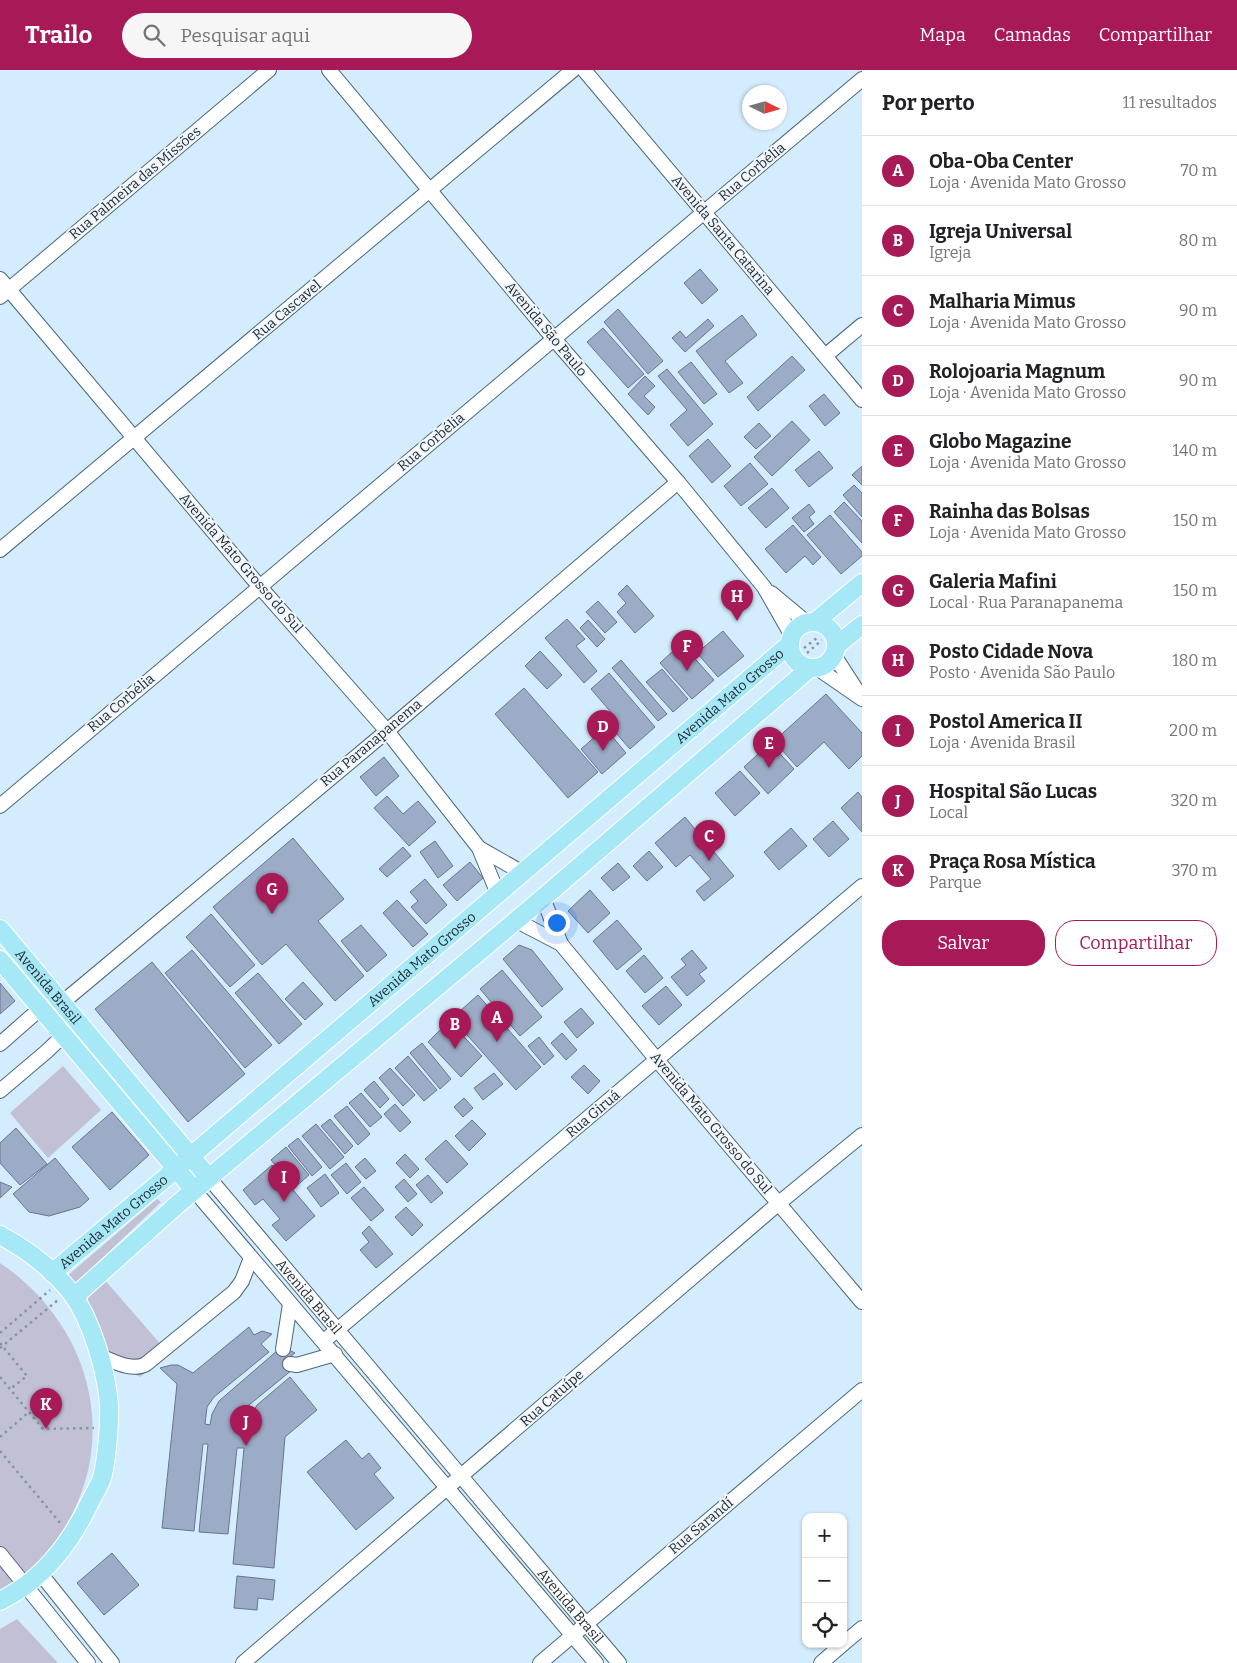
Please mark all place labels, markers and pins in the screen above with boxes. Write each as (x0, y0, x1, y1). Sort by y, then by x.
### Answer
pin: H (721, 580, 753, 621)
pin: F (671, 630, 703, 671)
pin: D (587, 710, 619, 751)
pin: E (753, 727, 785, 768)
pin: C (693, 820, 725, 861)
pin: G (256, 873, 288, 914)
pin: A (481, 1001, 513, 1042)
pin: B (439, 1008, 471, 1049)
pin: I (268, 1161, 300, 1202)
pin: K (30, 1388, 62, 1429)
pin: J (230, 1405, 262, 1446)

